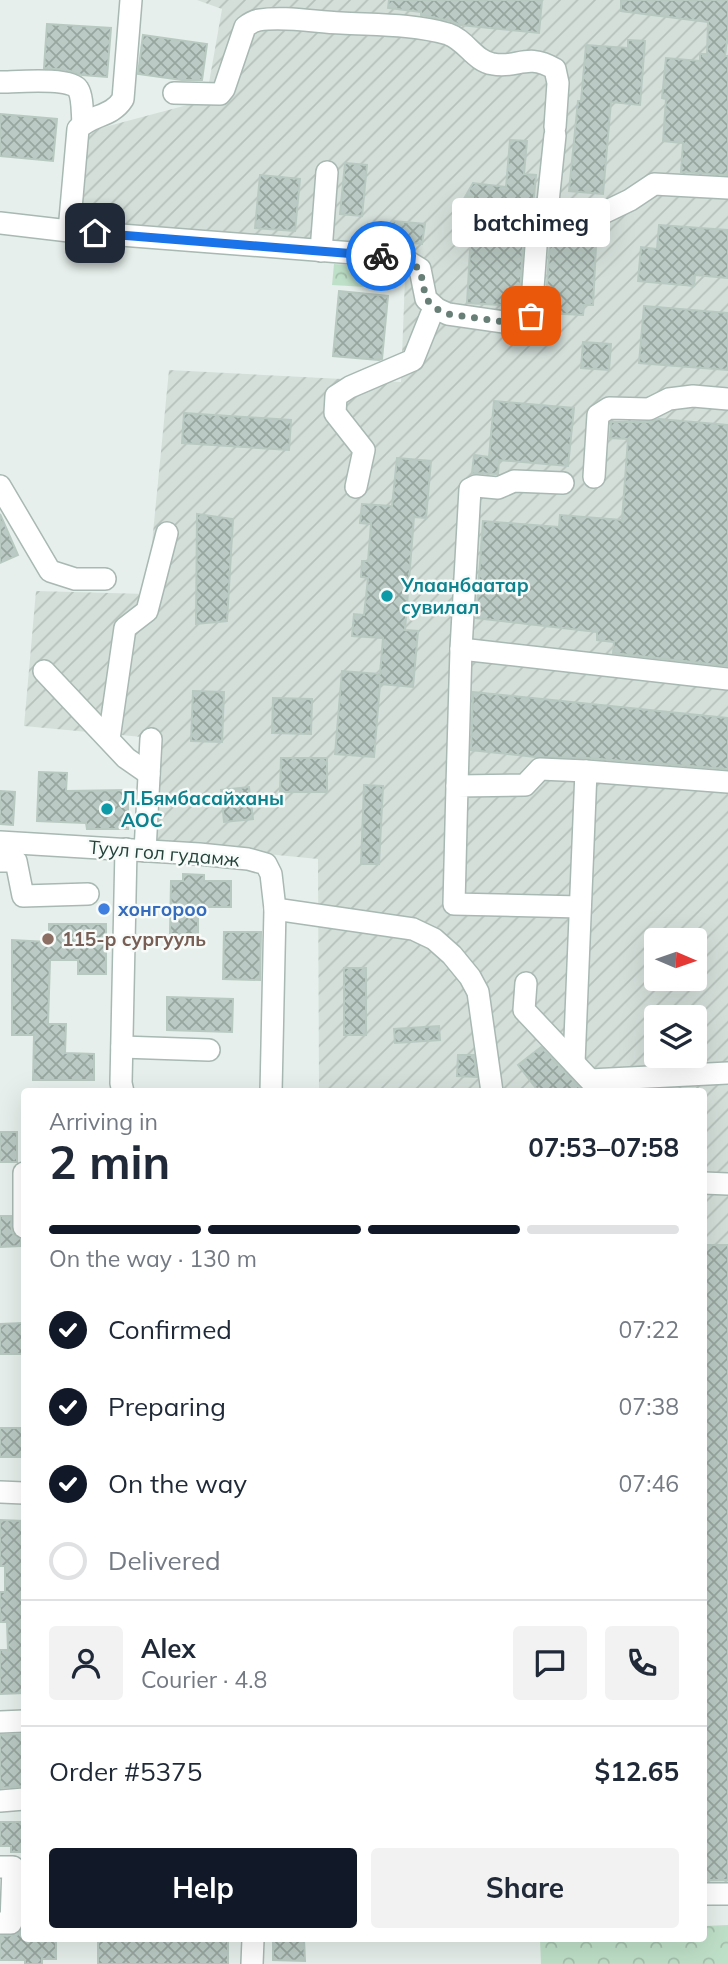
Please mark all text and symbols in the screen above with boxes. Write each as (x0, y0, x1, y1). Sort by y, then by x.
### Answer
callout: batchimeg (452, 197, 610, 246)
pin (65, 203, 125, 263)
text: batchimeg (473, 208, 589, 237)
icon: home (76, 214, 114, 252)
courier (346, 221, 416, 291)
icon: bike (362, 237, 400, 275)
pin (501, 286, 561, 346)
icon: bag (512, 297, 550, 335)
place label: Улаанбаатар сувилал (400, 573, 529, 619)
marker: Улаанбаатар сувилал (379, 588, 395, 604)
place label: Л.Бямбасайханы АОС (121, 786, 284, 832)
marker: Л.Бямбасайханы АОС (99, 801, 115, 817)
street label: Туул гол гудамж (88, 834, 241, 872)
place label: хонгороо (117, 897, 207, 921)
marker: хонгороо (96, 901, 112, 917)
place label: 115-р сургууль (62, 927, 206, 951)
north arrow (644, 928, 707, 990)
map controls (644, 928, 707, 1068)
marker: 115-р сургууль (40, 931, 56, 947)
button: layers (644, 1005, 707, 1068)
text: Arriving in (49, 1107, 158, 1136)
text: 07:53–07:58 (528, 1131, 679, 1164)
text: 2 min (49, 1133, 170, 1191)
text: On the way · 130 m (49, 1244, 257, 1273)
icon: check (49, 1311, 87, 1349)
text: Confirmed (108, 1313, 232, 1346)
text: 07:22 (619, 1315, 679, 1344)
icon: check (49, 1388, 87, 1426)
text: Preparing (108, 1390, 226, 1423)
text: 07:38 (619, 1392, 679, 1421)
icon: check (49, 1465, 87, 1503)
text: On the way (108, 1467, 247, 1500)
text: 07:46 (619, 1469, 679, 1498)
text: Delivered (108, 1544, 221, 1577)
button: person (49, 1626, 123, 1700)
button: chat (513, 1626, 587, 1700)
button: phone (605, 1626, 679, 1700)
text: Alex (141, 1632, 196, 1665)
text: Courier · 4.8 (141, 1665, 267, 1694)
text: Order #5375 (49, 1755, 202, 1788)
text: $12.65 (595, 1755, 679, 1788)
button: Help (49, 1848, 357, 1928)
button: Share (371, 1848, 679, 1928)

